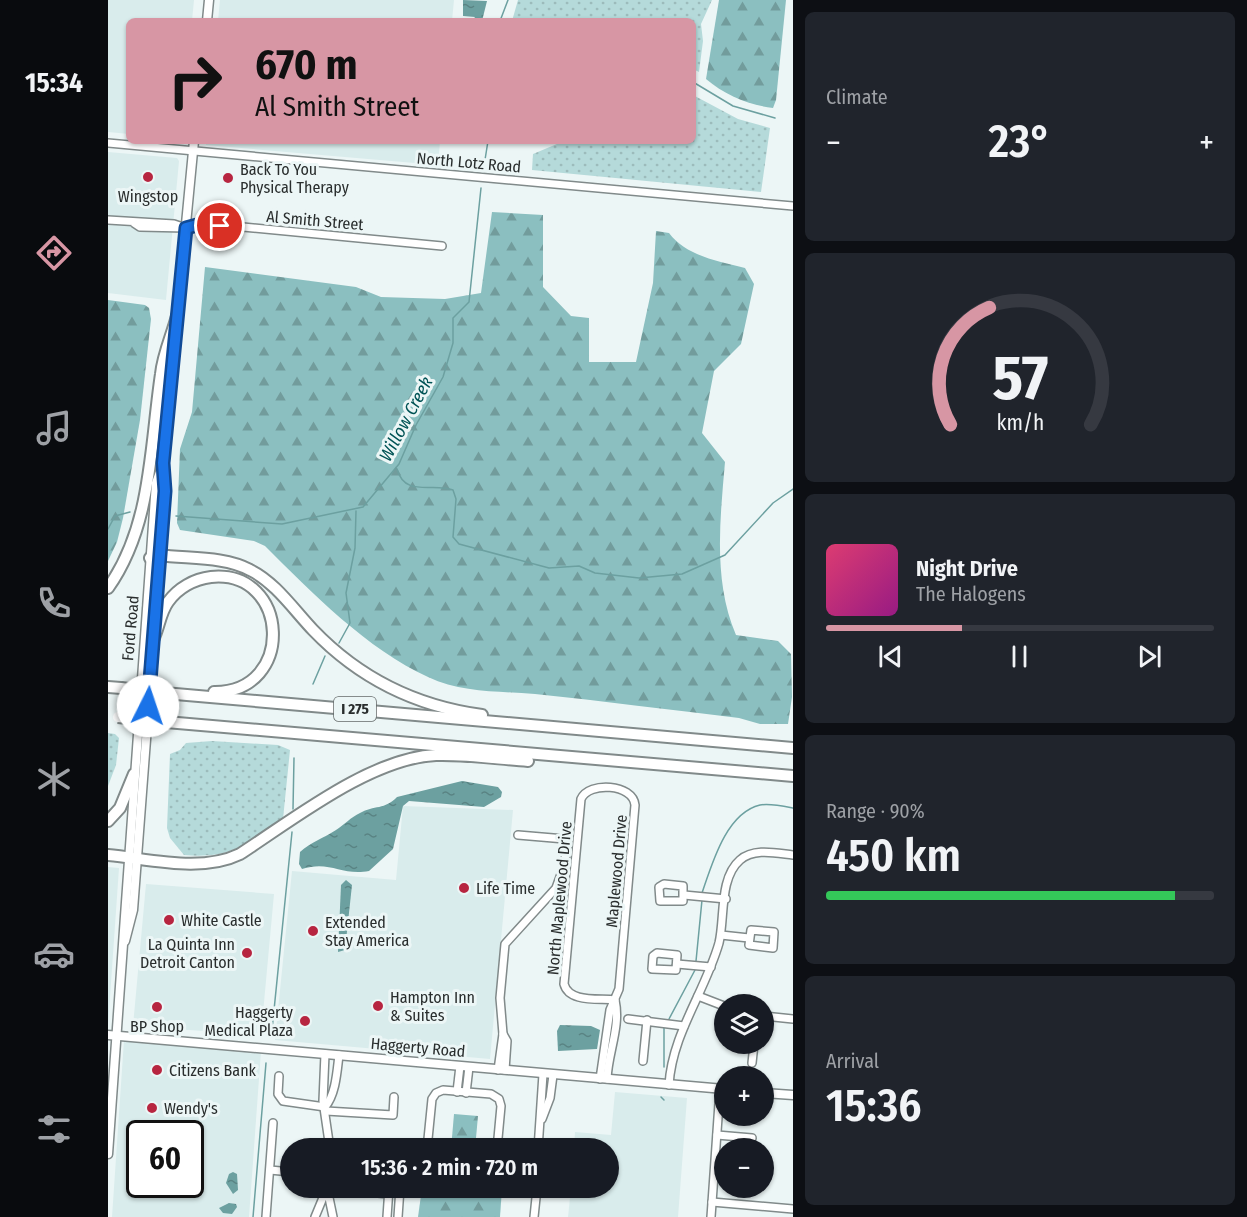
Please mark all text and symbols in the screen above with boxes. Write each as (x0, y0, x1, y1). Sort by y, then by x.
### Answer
text: 670 m (255, 40, 357, 90)
icon: right (156, 42, 234, 120)
text: 15:34 (25, 67, 83, 99)
text: Climate (826, 85, 888, 109)
text: Al Smith Street (255, 91, 419, 123)
text: 23° (989, 115, 1051, 169)
text: − (826, 123, 841, 163)
text: + (1199, 123, 1214, 163)
street label: North Lotz Road (416, 148, 522, 177)
place label: Back To You Physical Therapy (240, 160, 350, 197)
marker: Wingstop (141, 170, 155, 184)
marker: Back To You Physical Therapy (221, 171, 235, 185)
place label: Wingstop (118, 187, 178, 206)
pin (194, 200, 245, 251)
street label: Al Smith Street (266, 207, 365, 234)
icon: arrive (203, 209, 236, 242)
icon: directions (33, 232, 75, 274)
text: 57 (992, 341, 1048, 416)
water label: Willow Creek (374, 373, 438, 465)
icon: music (33, 407, 75, 449)
text: km/h (996, 410, 1044, 436)
text: Night Drive (916, 555, 1018, 582)
icon: phone (33, 582, 75, 624)
text: The Halogens (916, 582, 1026, 606)
street label: Ford Road (118, 595, 143, 662)
icon: previous (874, 640, 907, 673)
icon: pause (1003, 640, 1036, 673)
icon: next (1133, 640, 1166, 673)
position arrow (116, 674, 180, 738)
road number: I 275 (334, 697, 376, 721)
icon: climate (33, 758, 75, 800)
text: Range · 90% (826, 799, 925, 823)
street label: Maplewood Drive (602, 814, 631, 928)
street label: North Maplewood Drive (543, 820, 576, 976)
text: 450 km (826, 829, 961, 883)
place label: Life Time (476, 879, 535, 898)
marker: Life Time (457, 881, 471, 895)
place label: White Castle (181, 911, 262, 930)
marker: White Castle (162, 913, 176, 927)
place label: Extended Stay America (325, 913, 409, 950)
marker: Extended Stay America (306, 924, 320, 938)
icon: car (33, 933, 75, 975)
place label: La Quinta Inn Detroit Canton (140, 935, 235, 972)
marker: La Quinta Inn Detroit Canton (240, 946, 254, 960)
place label: Hampton Inn & Suites (390, 988, 475, 1025)
map controls (714, 994, 774, 1198)
button: layers (714, 994, 774, 1054)
marker: Hampton Inn & Suites (371, 999, 385, 1013)
marker: BP Shop (150, 1000, 164, 1014)
place label: Haggerty Medical Plaza (205, 1003, 294, 1040)
marker: Haggerty Medical Plaza (298, 1014, 312, 1028)
place label: BP Shop (130, 1017, 184, 1036)
street label: Haggerty Road (370, 1034, 466, 1061)
text: Arrival (826, 1049, 879, 1073)
place label: Citizens Bank (169, 1061, 257, 1080)
marker: Citizens Bank (150, 1063, 164, 1077)
button: + (714, 1066, 774, 1126)
text: 15:36 (826, 1079, 922, 1133)
place label: Wendy's (164, 1099, 218, 1118)
marker: Wendy's (145, 1101, 159, 1115)
icon: filters (33, 1108, 75, 1150)
speed limit sign: 60 (126, 1120, 204, 1198)
button: − (714, 1138, 774, 1198)
text: 15:36 · 2 min · 720 m (361, 1154, 538, 1181)

